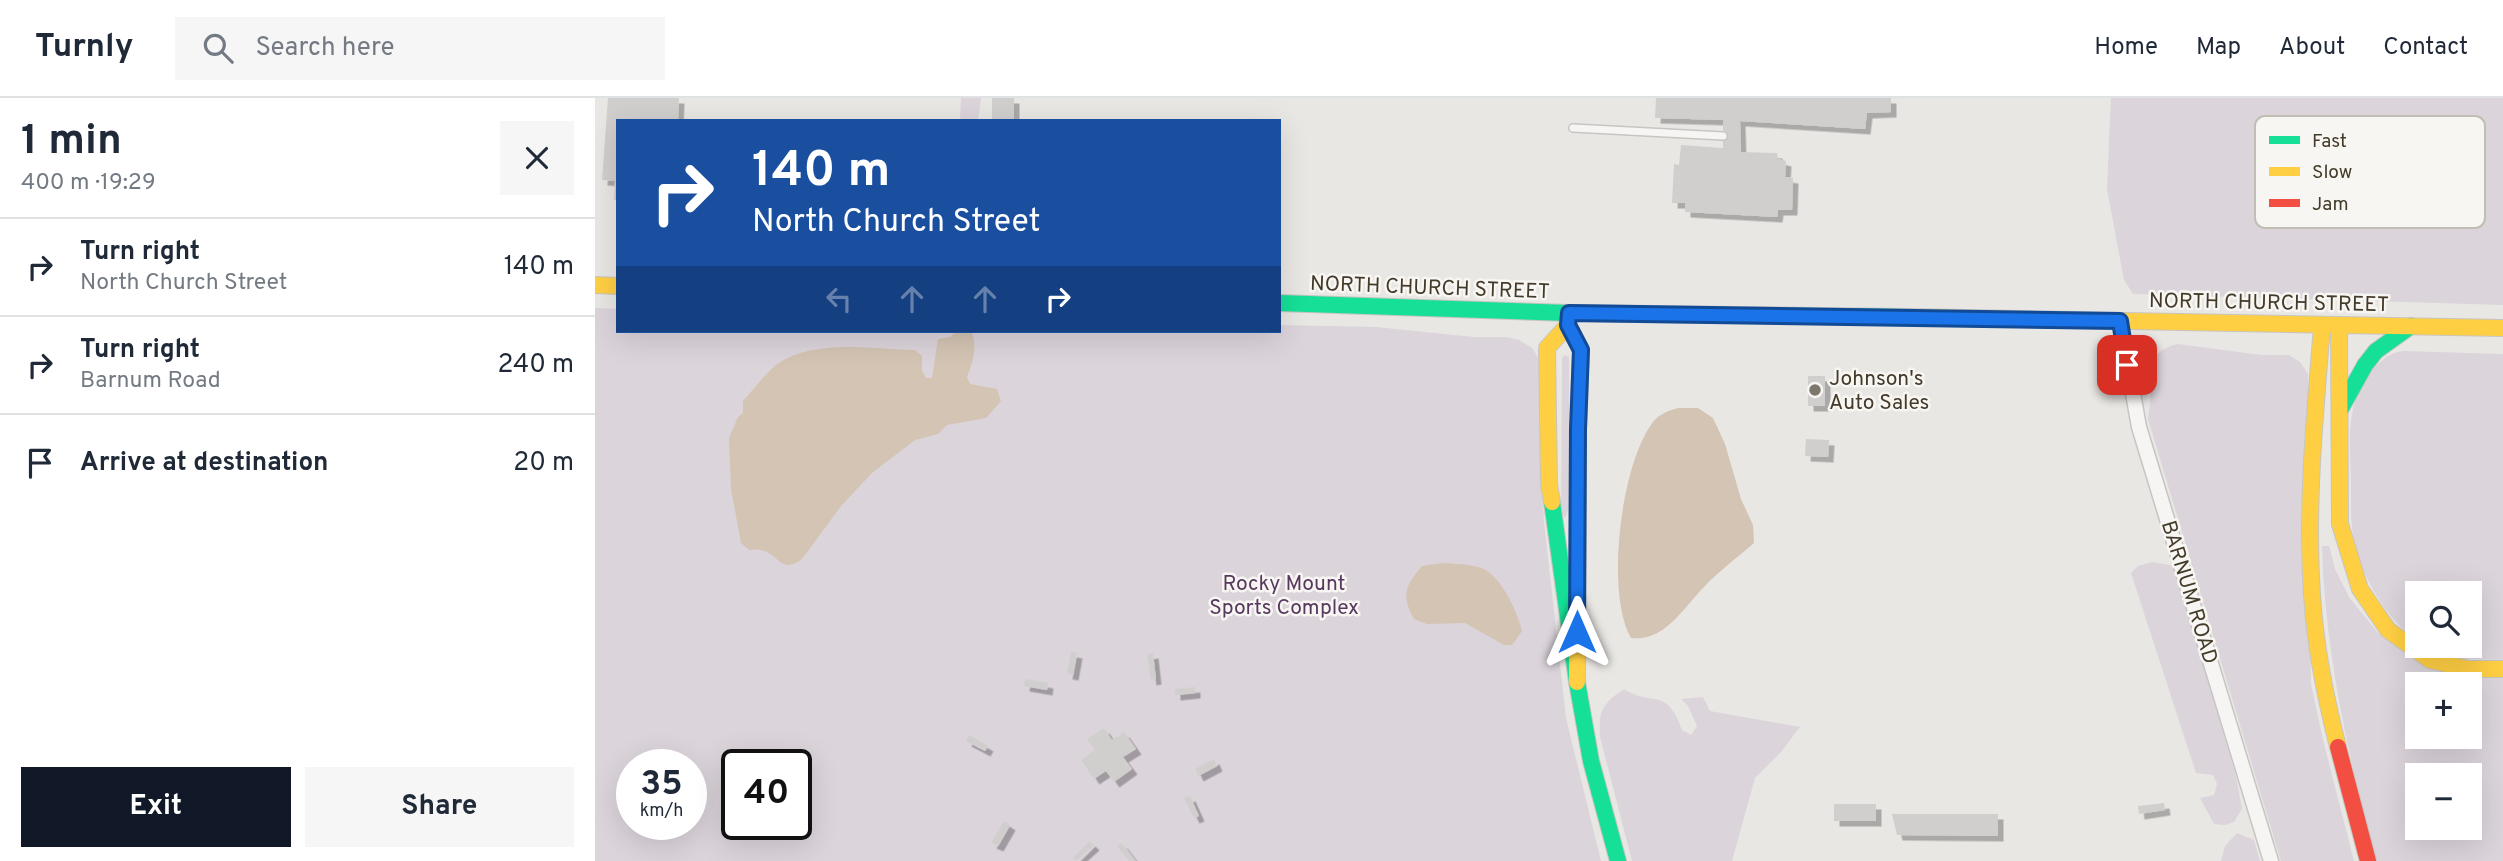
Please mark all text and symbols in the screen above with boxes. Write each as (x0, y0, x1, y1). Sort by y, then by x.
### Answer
search box (175, 17, 665, 80)
text: Turnly (35, 27, 133, 69)
icon: search (199, 29, 237, 67)
text: Search here (255, 32, 394, 65)
text: Home (2094, 33, 2158, 63)
text: Map (2196, 33, 2241, 63)
text: About (2279, 33, 2345, 63)
text: Contact (2383, 33, 2468, 63)
text: 1 min (21, 116, 122, 169)
legend (2255, 116, 2485, 228)
button: close (500, 121, 574, 195)
text: Fast (2312, 130, 2347, 154)
text: 140 m (752, 142, 891, 204)
icon: right (637, 147, 728, 238)
text: Slow (2312, 161, 2352, 185)
text: 400 m · 19:29 (21, 169, 156, 198)
text: Jam (2312, 193, 2349, 217)
text: North Church Street (752, 203, 1041, 243)
text: Turn right (80, 236, 200, 269)
icon: right (21, 248, 59, 286)
text: 140 m (504, 251, 574, 284)
text: North Church Street (80, 269, 287, 298)
street label: NORTH CHURCH STREET (1309, 271, 1550, 306)
icon: left (820, 280, 858, 318)
icon: ahead (893, 280, 931, 318)
icon: ahead (966, 280, 1004, 318)
icon: right (1039, 280, 1077, 318)
street label: NORTH CHURCH STREET (2149, 288, 2389, 319)
text: Turn right (80, 334, 200, 367)
pin (2097, 335, 2157, 395)
icon: right (21, 346, 59, 384)
icon: arrive (2108, 346, 2146, 384)
text: 240 m (497, 349, 574, 382)
place label: Johnson's Auto Sales (1829, 366, 1929, 417)
text: Barnum Road (80, 367, 221, 396)
marker: Johnson's Auto Sales (1807, 382, 1823, 398)
icon: arrive (21, 444, 59, 482)
text: Arrive at destination (80, 447, 328, 480)
text: 20 m (513, 447, 574, 480)
street label: BARNUM ROAD (2154, 517, 2223, 667)
park label: Rocky Mount Sports Complex (1209, 571, 1359, 622)
map controls (2405, 581, 2482, 840)
button: search (2405, 581, 2482, 658)
position arrow (1540, 595, 1614, 669)
button: + (2405, 672, 2482, 749)
speed limit sign: 40 (721, 749, 812, 840)
text: 35 (640, 763, 683, 807)
button: − (2405, 763, 2482, 840)
button: Exit (21, 767, 291, 847)
button: Share (305, 767, 574, 847)
text: km/h (640, 800, 683, 823)

